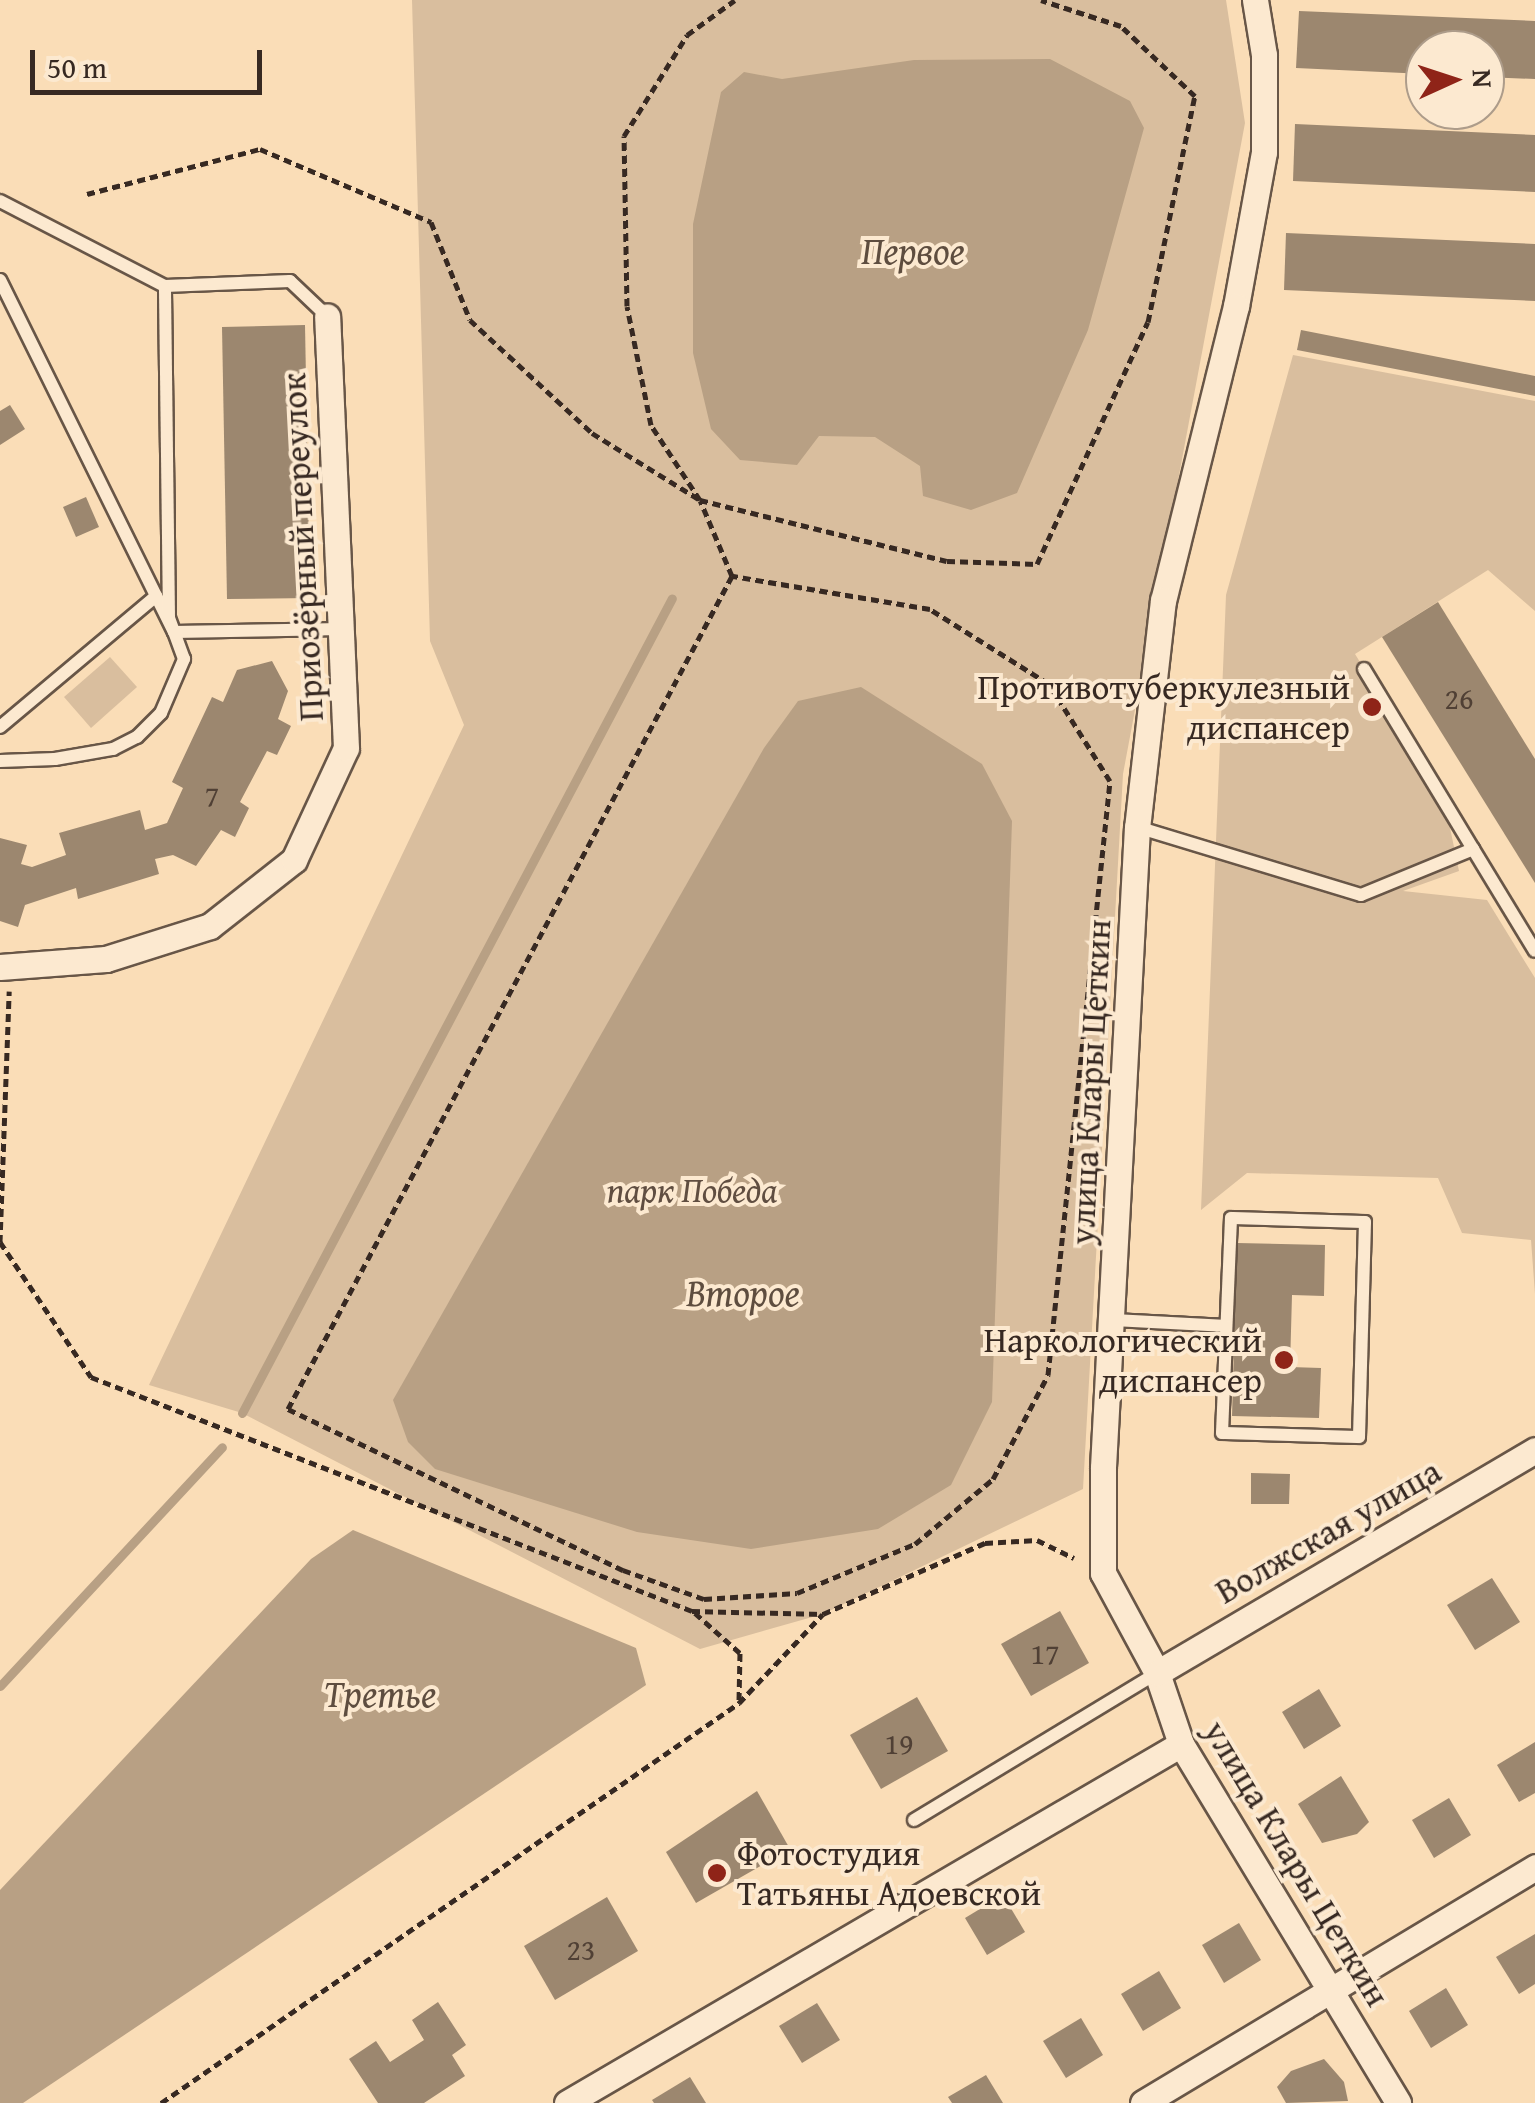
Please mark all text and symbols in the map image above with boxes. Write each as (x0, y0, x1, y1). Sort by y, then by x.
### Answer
scale bar (35, 30, 268, 92)
north arrow (1405, 30, 1505, 130)
text: 50 m (47, 45, 107, 89)
text: N (1462, 68, 1504, 89)
water label: Первое (861, 228, 965, 274)
street label: Приозёрный переулок (272, 372, 332, 722)
place label: Противотуберкулезный диспансер (977, 666, 1350, 748)
house number: 26 (1445, 680, 1473, 716)
marker: Противотуберкулезный диспансер (1359, 694, 1385, 720)
house number: 7 (205, 777, 219, 813)
street label: улица Клары Цеткин (1060, 918, 1120, 1246)
park label: парк Победa (607, 1169, 777, 1211)
water label: Второе (686, 1270, 800, 1316)
place label: Наркологический диспансер (984, 1319, 1262, 1401)
marker: Наркологический диспансер (1271, 1347, 1297, 1373)
street label: Волжская улица (1208, 1450, 1448, 1612)
house number: 17 (1031, 1635, 1059, 1671)
water label: Третье (324, 1671, 436, 1717)
street label: улица Клары Цеткин (1195, 1712, 1399, 2014)
house number: 19 (885, 1725, 913, 1761)
place label: Фотостудия Татьяны Адоевской (737, 1832, 1041, 1914)
marker: Фотостудия Татьяны Адоевской (706, 1862, 728, 1884)
house number: 23 (567, 1931, 595, 1967)

